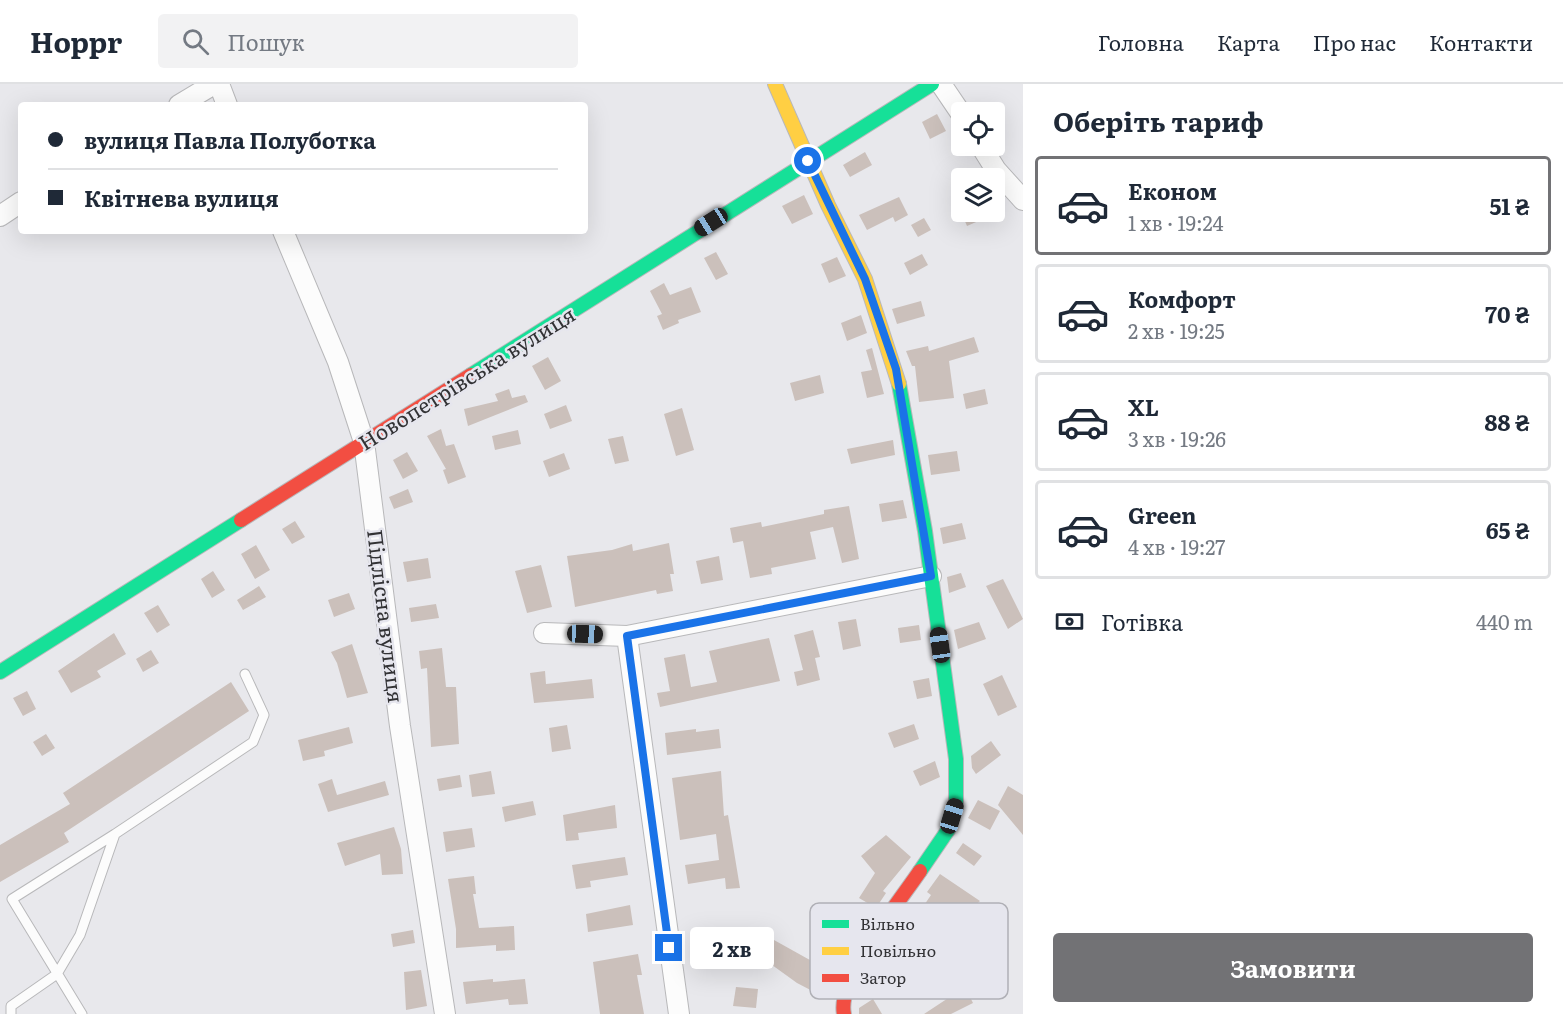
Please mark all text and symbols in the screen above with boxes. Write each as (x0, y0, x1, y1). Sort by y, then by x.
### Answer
search box (158, 14, 578, 68)
text: Hoppr (30, 20, 122, 62)
icon: search (179, 25, 212, 58)
text: Пошук (227, 25, 304, 58)
text: Головна (1098, 26, 1184, 57)
text: Карта (1217, 26, 1280, 57)
text: Про нас (1313, 26, 1396, 57)
text: Контакти (1429, 26, 1533, 57)
text: Оберіть тариф (1053, 100, 1264, 140)
map controls (951, 102, 1005, 222)
button: locate (951, 102, 1005, 156)
text: вулиця Павла Полуботка (84, 123, 376, 156)
route start (794, 147, 821, 174)
button: layers (951, 168, 1005, 222)
text: Економ (1128, 174, 1217, 207)
icon: car (1056, 179, 1110, 233)
text: Квітнева вулиця (84, 181, 279, 214)
text: 51 ₴ (1489, 189, 1530, 222)
car (691, 205, 731, 239)
text: 1 хв · 19:24 (1128, 207, 1224, 237)
text: Комфорт (1128, 282, 1236, 315)
icon: car (1056, 287, 1110, 341)
street label: Новопетрівська вулиця (352, 297, 580, 457)
text: 70 ₴ (1485, 297, 1530, 330)
text: 2 хв · 19:25 (1128, 315, 1225, 345)
text: XL (1128, 390, 1159, 423)
icon: car (1056, 395, 1110, 449)
text: 88 ₴ (1485, 405, 1530, 438)
text: 3 хв · 19:26 (1128, 423, 1226, 453)
text: Green (1128, 498, 1197, 531)
icon: car (1056, 503, 1110, 557)
text: 65 ₴ (1486, 513, 1530, 546)
street label: Підлісна вулиця (361, 527, 413, 705)
text: 4 хв · 19:27 (1128, 531, 1225, 561)
icon: cash (1053, 605, 1086, 638)
text: Готівка (1101, 605, 1183, 638)
text: 440 m (1476, 606, 1533, 636)
car (567, 624, 603, 644)
car (929, 626, 951, 664)
car (938, 796, 966, 836)
legend (810, 903, 1008, 999)
text: Вільно (860, 911, 915, 935)
callout: 2 хв (690, 927, 774, 969)
text: 2 хв (713, 933, 751, 963)
button: Замовити (1053, 933, 1533, 1002)
route end (655, 934, 682, 961)
text: Повільно (860, 938, 936, 962)
text: Затор (860, 965, 906, 989)

